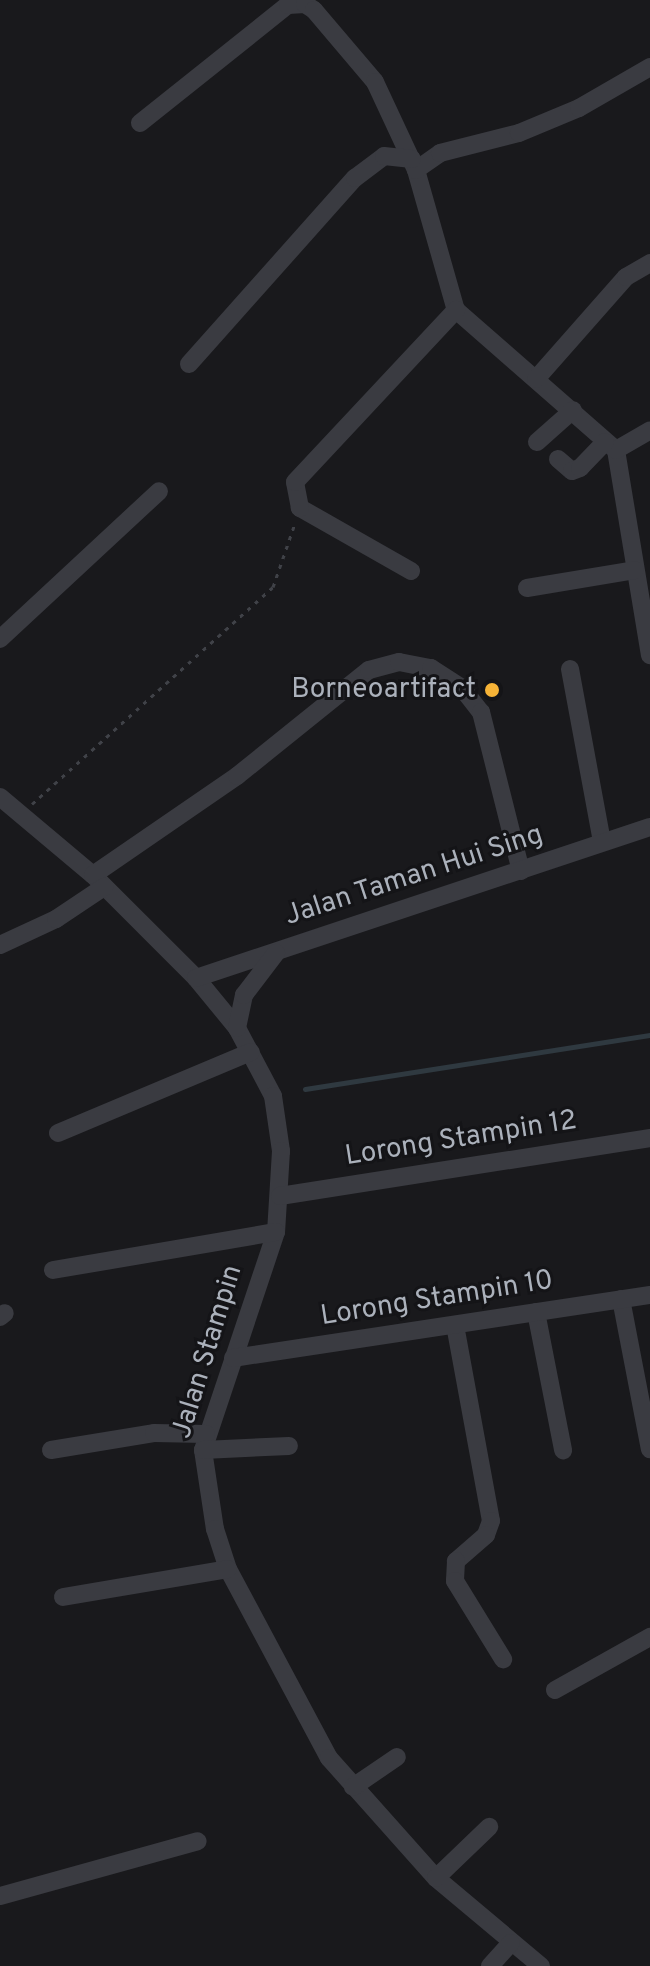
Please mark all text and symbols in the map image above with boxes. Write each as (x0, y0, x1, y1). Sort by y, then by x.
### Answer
place label: Borneoartifact (291, 673, 476, 707)
marker: Borneoartifact (483, 681, 501, 699)
street label: Jalan Taman Hui Sing (280, 818, 548, 934)
street label: Lorong Stampin 12 (343, 1104, 579, 1174)
street label: Jalan Stampin (166, 1261, 250, 1443)
street label: Lorong Stampin 10 (318, 1264, 556, 1334)

